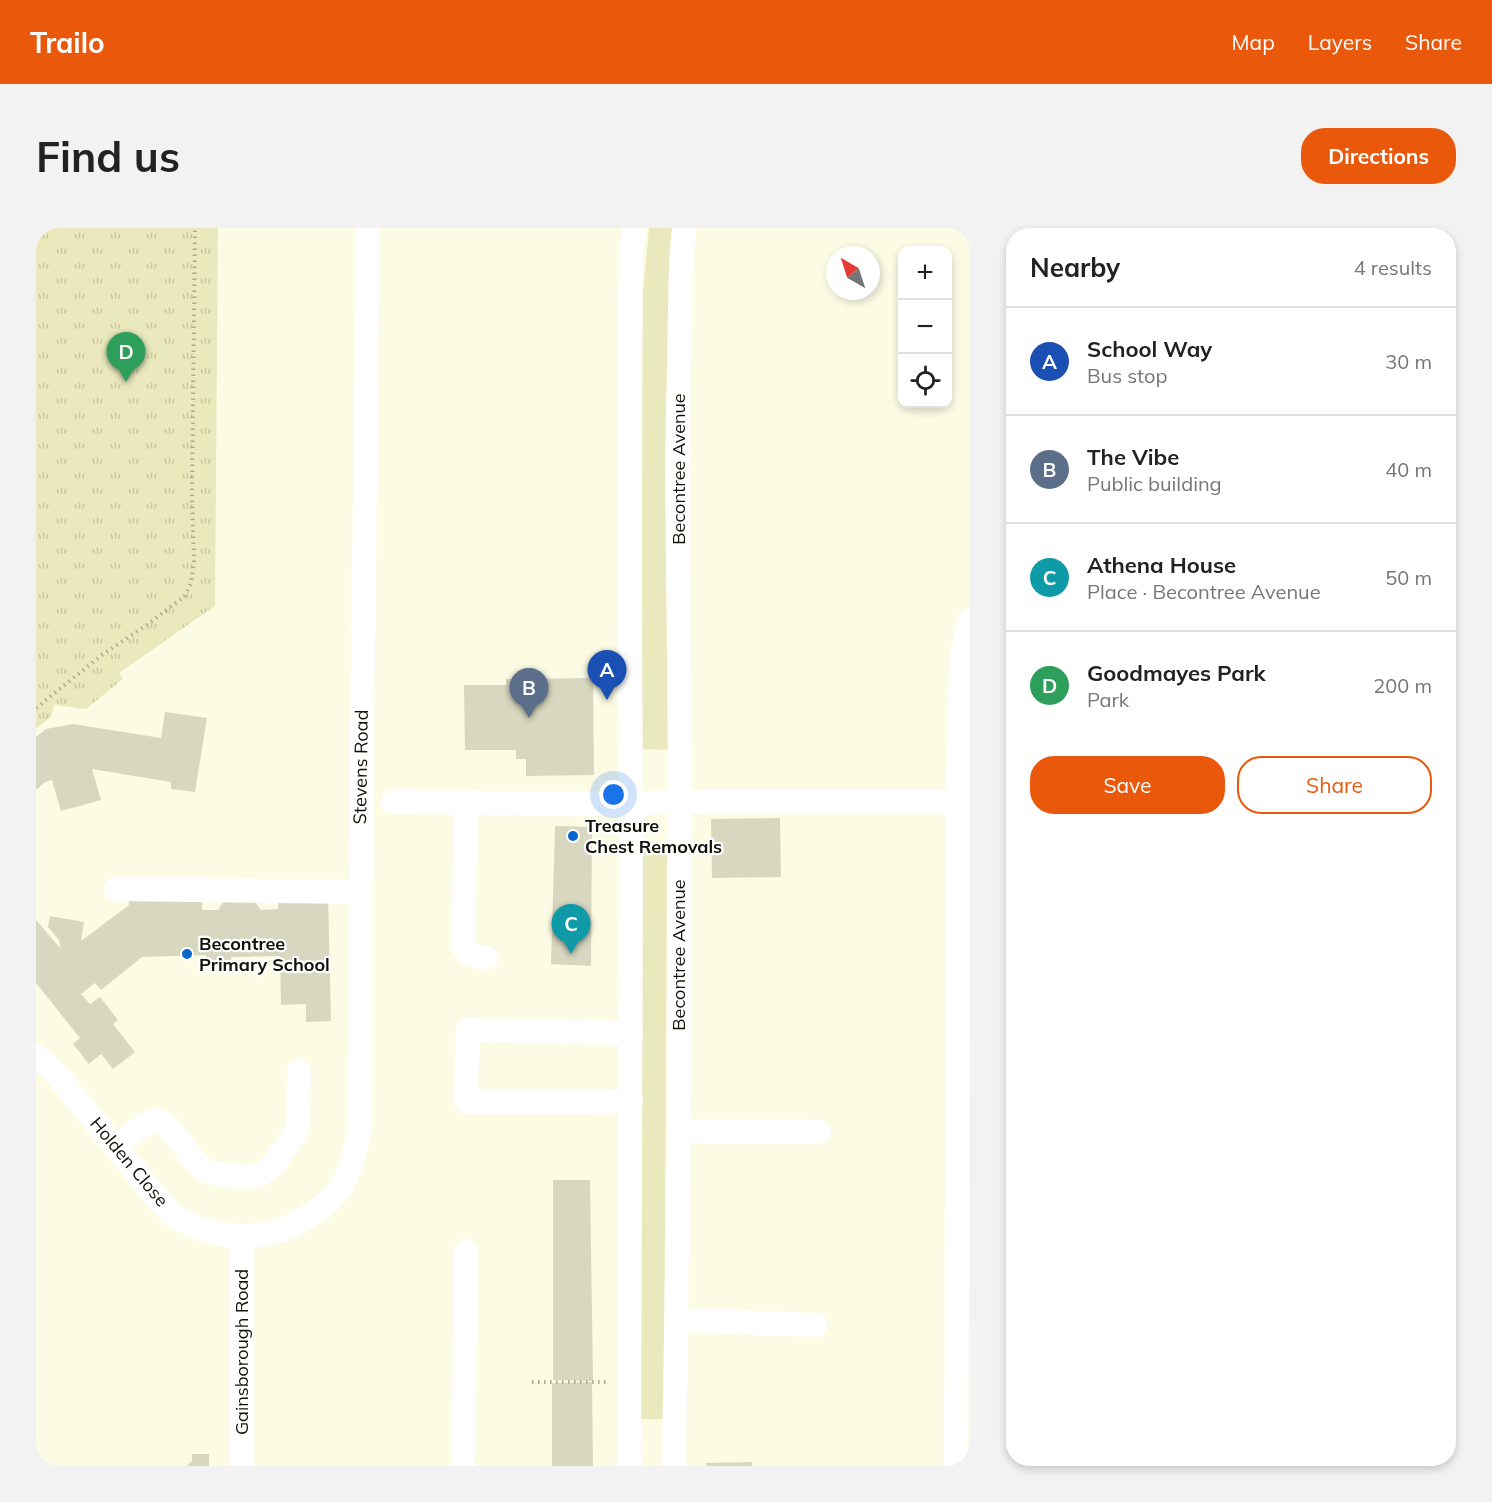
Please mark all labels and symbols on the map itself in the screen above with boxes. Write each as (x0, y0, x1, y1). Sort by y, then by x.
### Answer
north arrow (826, 246, 880, 300)
pin: D (106, 332, 146, 382)
street label: Becontree Avenue (667, 393, 690, 545)
pin: A (588, 650, 626, 700)
pin: B (510, 668, 548, 718)
street label: Stevens Road (348, 710, 373, 824)
your location (599, 780, 628, 809)
place label: Treasure Chest Removals (585, 814, 722, 858)
marker: Treasure Chest Removals (566, 829, 580, 843)
street label: Becontree Avenue (667, 879, 690, 1031)
pin: C (552, 904, 590, 954)
place label: Becontree Primary School (199, 932, 330, 976)
marker: Becontree Primary School (180, 947, 194, 961)
street label: Holden Close (85, 1112, 173, 1211)
street label: Gainsborough Road (230, 1269, 253, 1435)

